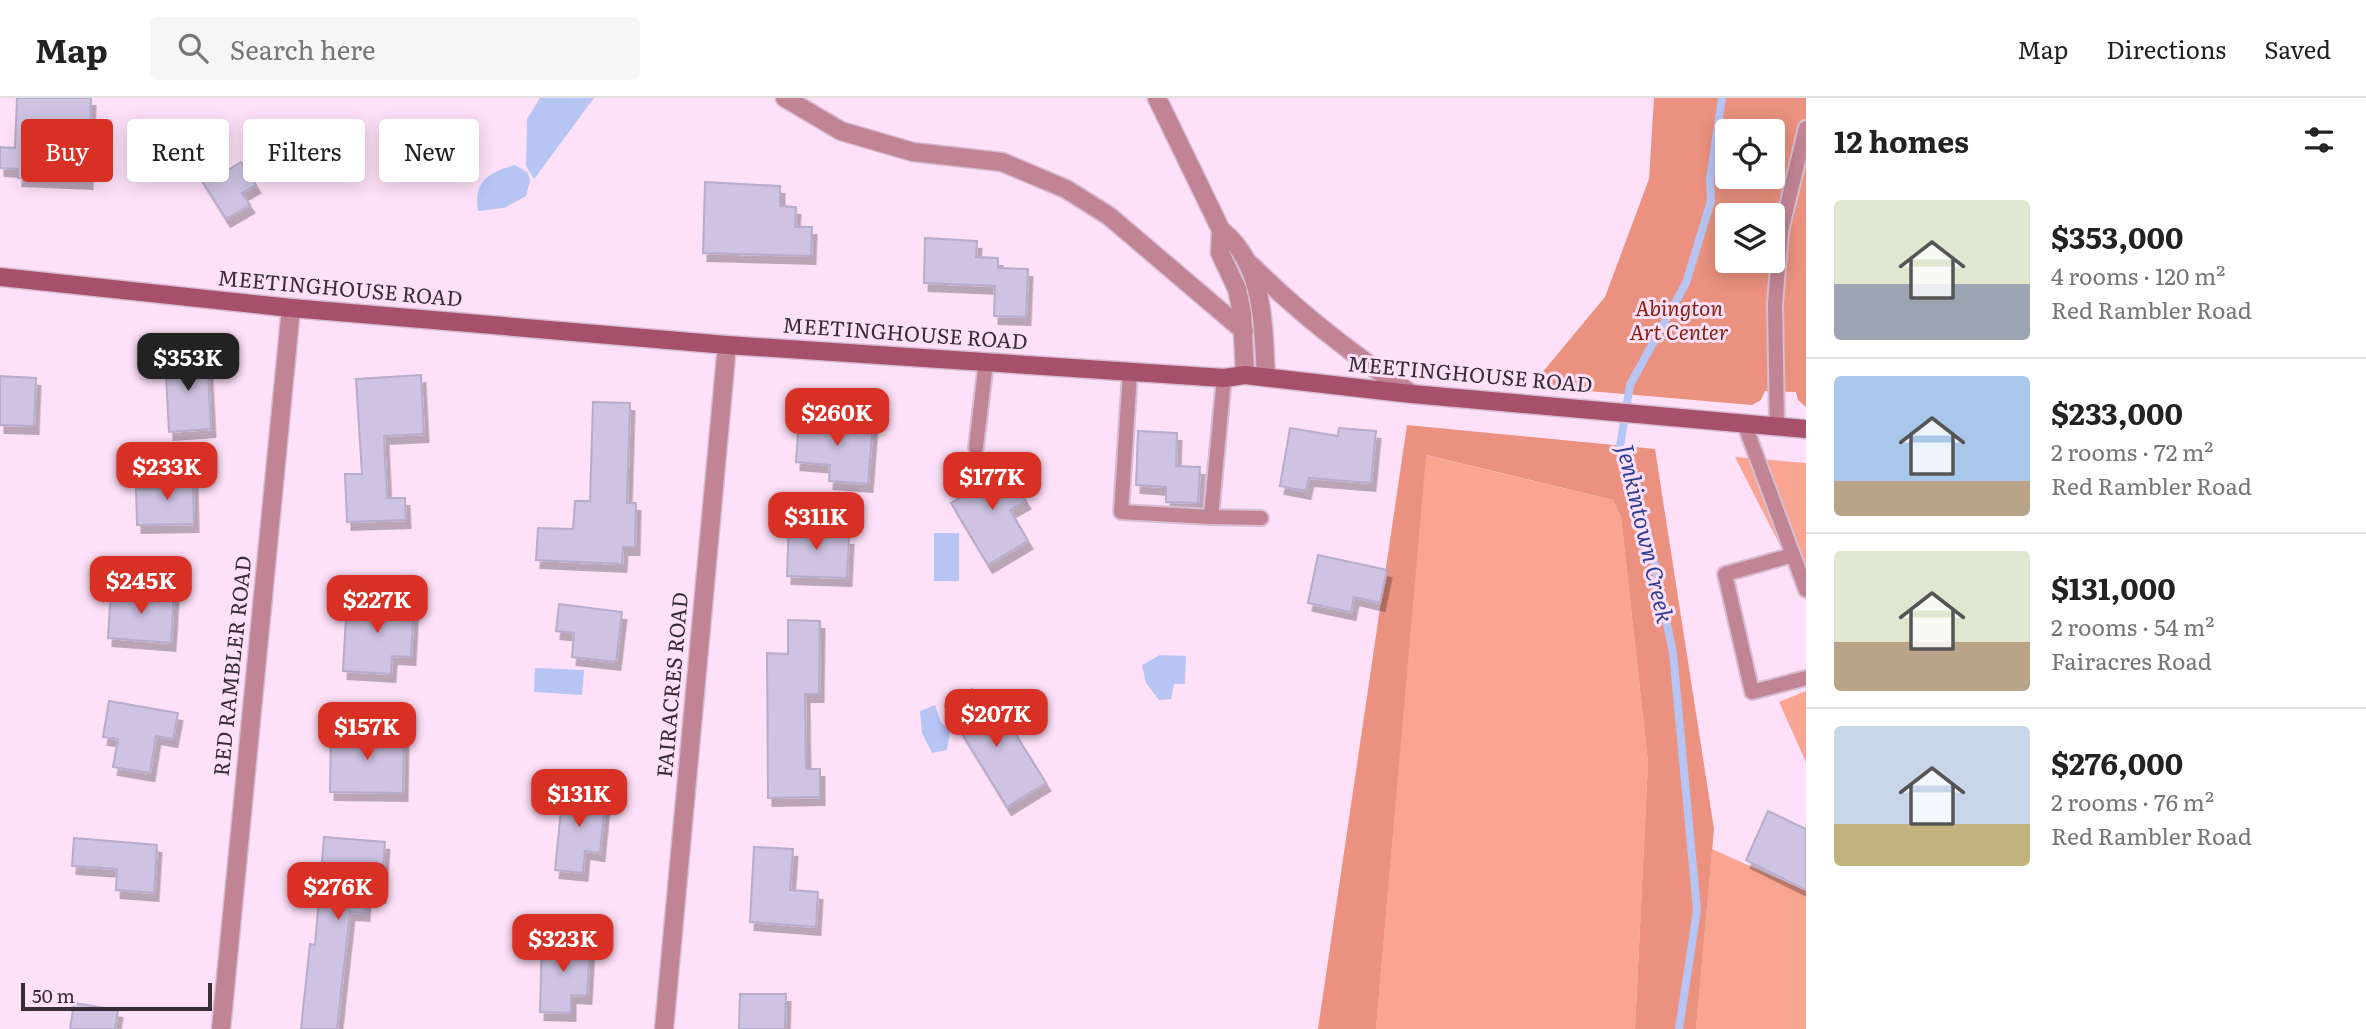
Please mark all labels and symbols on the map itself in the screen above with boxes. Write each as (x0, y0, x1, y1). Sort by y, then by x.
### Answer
street label: MEETINGHOUSE ROAD (216, 260, 464, 313)
park label: Abington Art Center (1629, 291, 1729, 346)
street label: MEETINGHOUSE ROAD (781, 307, 1029, 356)
pin: $353K (139, 334, 237, 393)
street label: MEETINGHOUSE ROAD (1346, 346, 1594, 399)
pin: $260K (788, 388, 886, 448)
water label: Jenkintown Creek (1610, 441, 1684, 626)
pin: $233K (118, 442, 216, 502)
pin: $177K (943, 452, 1041, 512)
pin: $311K (767, 492, 865, 552)
street label: RED RAMBLER ROAD (204, 554, 258, 778)
pin: $245K (92, 556, 190, 616)
pin: $227K (328, 575, 426, 635)
street label: FAIRACRES ROAD (647, 591, 694, 779)
pin: $207K (947, 690, 1045, 749)
pin: $157K (318, 702, 416, 762)
pin: $131K (530, 770, 628, 829)
pin: $276K (289, 862, 387, 922)
pin: $323K (514, 914, 612, 974)
scale bar (21, 980, 212, 1012)

